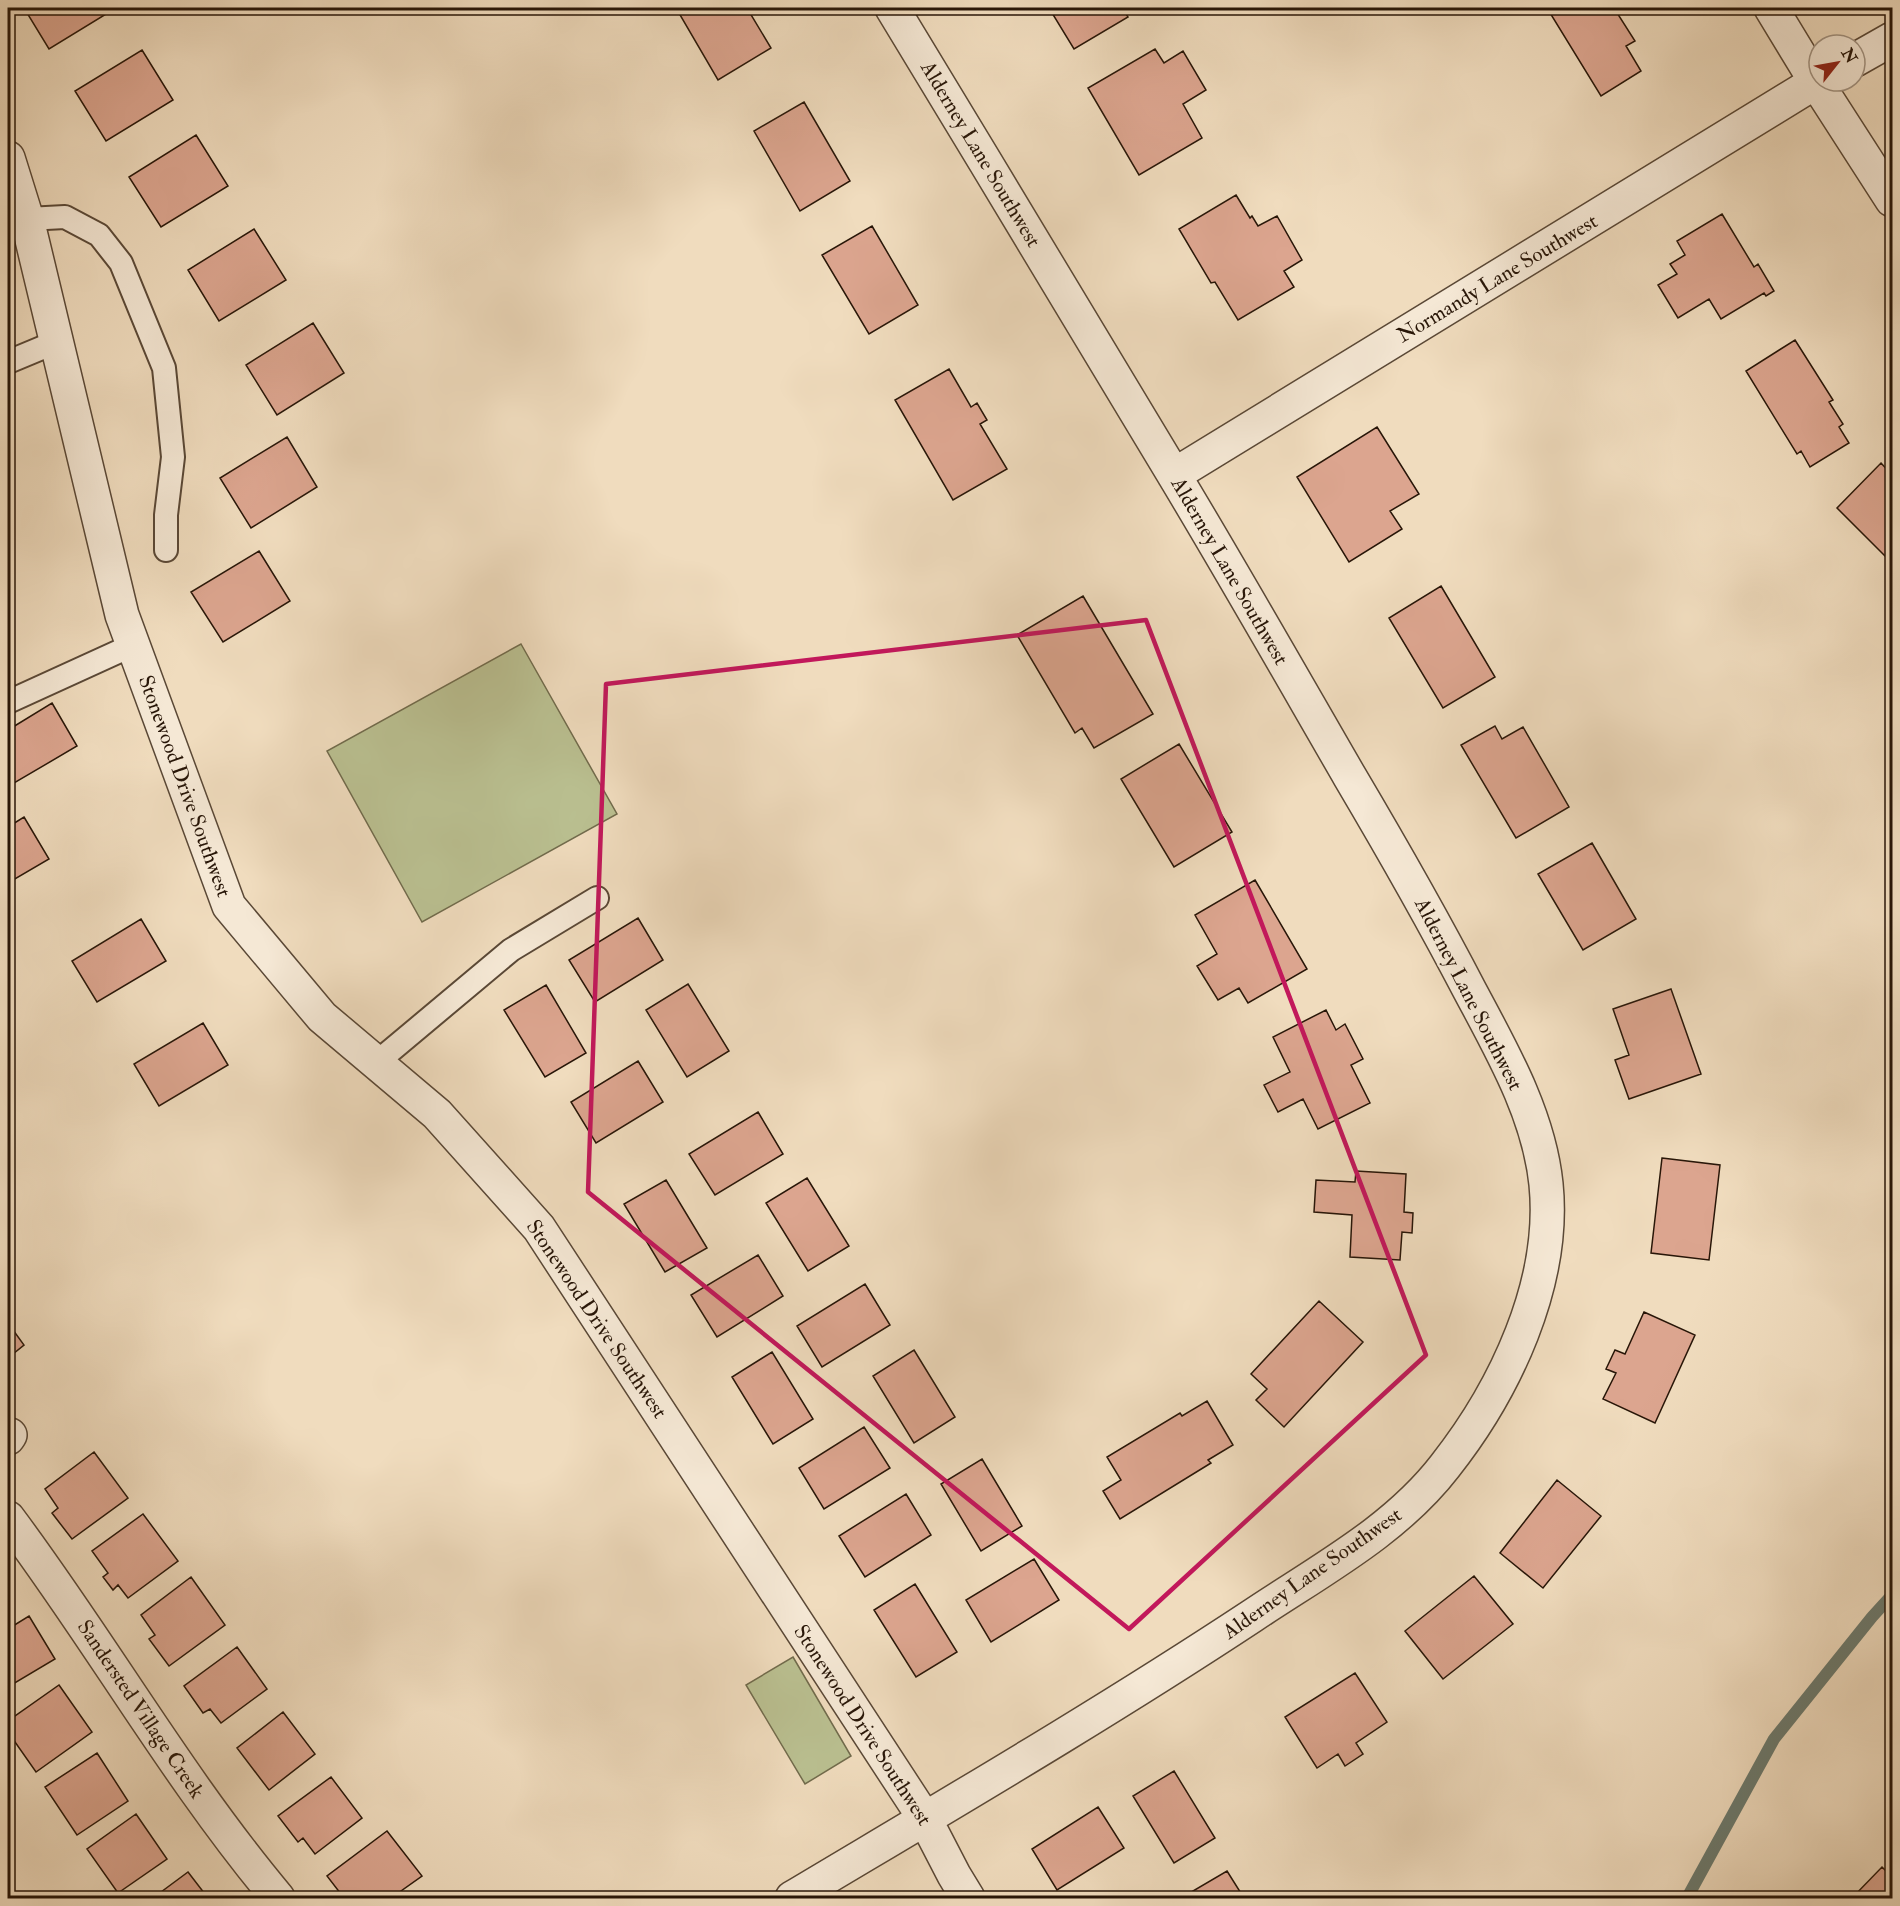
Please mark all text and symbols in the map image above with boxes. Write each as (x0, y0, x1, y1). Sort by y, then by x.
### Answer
north arrow (1807, 33, 1867, 93)
text: N (1836, 44, 1862, 68)
street label: Alderney Lane Southwest (914, 55, 1047, 252)
street label: Normandy Lane Southwest (1392, 208, 1603, 349)
street label: Alderney Lane Southwest (1164, 472, 1294, 670)
street label: Stonewood Drive Southwest (132, 672, 237, 901)
street label: Alderney Lane Southwest (1408, 893, 1529, 1095)
street label: Stonewood Drive Southwest (520, 1215, 673, 1424)
street label: Alderney Lane Southwest (1217, 1501, 1407, 1646)
street label: Sandersted Village Creek (71, 1615, 210, 1804)
street label: Stonewood Drive Southwest (787, 1620, 938, 1831)

